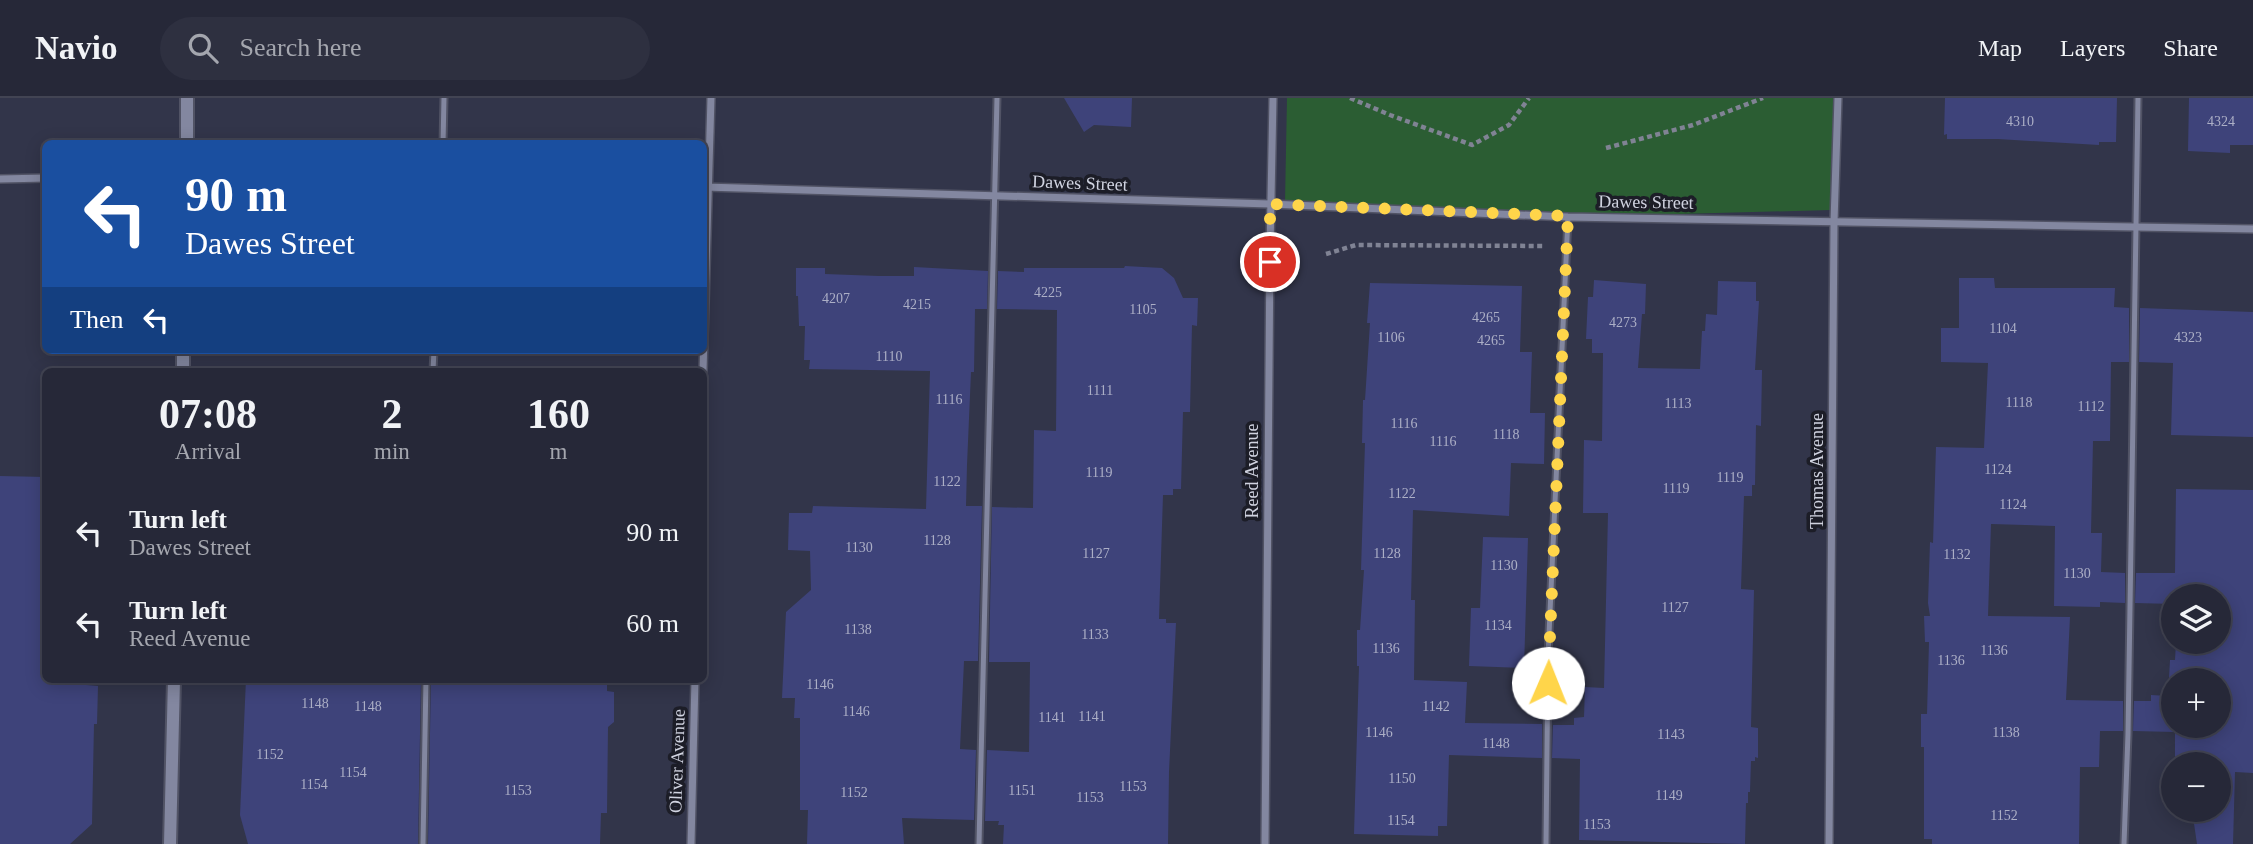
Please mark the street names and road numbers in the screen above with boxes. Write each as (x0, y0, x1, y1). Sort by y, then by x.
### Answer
street label: Dawes Street (1032, 171, 1128, 195)
street label: Dawes Street (1598, 191, 1694, 213)
street label: Thomas Avenue (1807, 413, 1827, 529)
street label: Reed Avenue (1242, 423, 1262, 519)
street label: Oliver Avenue (665, 709, 689, 813)

